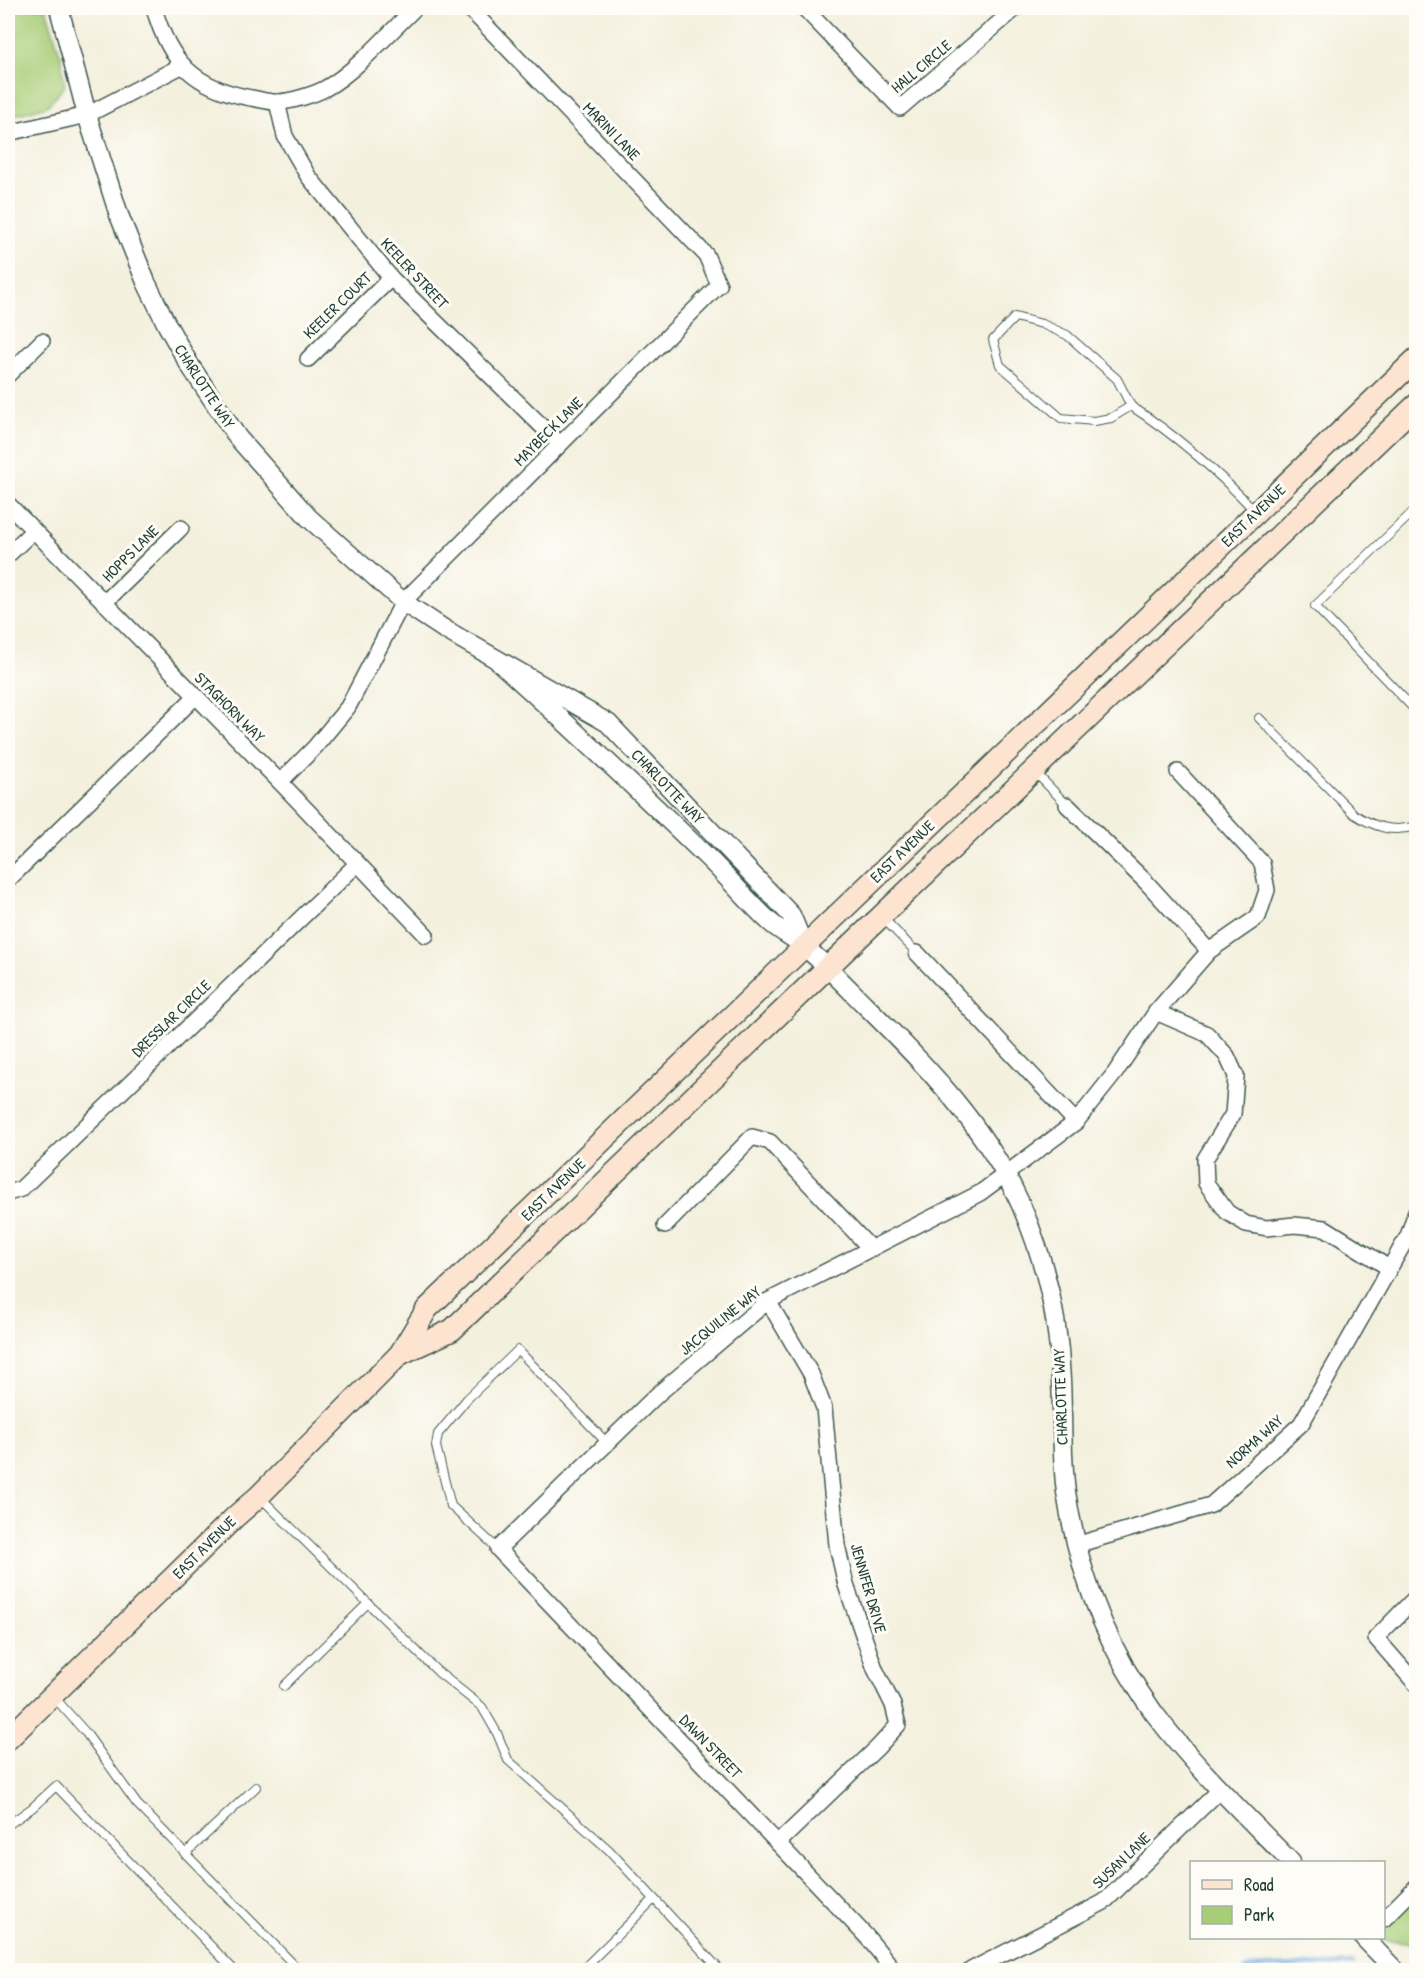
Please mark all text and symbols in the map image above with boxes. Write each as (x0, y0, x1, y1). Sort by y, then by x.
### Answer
street label: HALL CIRCLE (886, 34, 956, 98)
street label: MARINI LANE (579, 97, 645, 165)
street label: KEELER STREET (376, 233, 454, 314)
street label: KEELER COURT (298, 266, 377, 343)
street label: CHARLOTTE WAY (169, 339, 241, 433)
street label: MAYBECK LANE (508, 391, 588, 471)
street label: EAST AVENUE (1216, 479, 1290, 551)
street label: HOPPS LANE (97, 520, 163, 586)
street label: STAGHORN WAY (190, 667, 270, 747)
street label: CHARLOTTE WAY (627, 744, 709, 828)
street label: EAST AVENUE (865, 815, 939, 887)
street label: DRESSLAR CIRCLE (126, 974, 216, 1062)
street label: EAST AVENUE (516, 1153, 590, 1225)
street label: JACQUILINE WAY (675, 1280, 765, 1360)
street label: CHARLOTTE WAY (1047, 1348, 1073, 1446)
street label: NORMA WAY (1220, 1409, 1288, 1473)
street label: EAST AVENUE (167, 1510, 241, 1584)
street label: JENNIFER DRIVE (846, 1541, 892, 1635)
street label: DAWN STREET (675, 1709, 747, 1783)
street label: SUSAN LANE (1087, 1827, 1155, 1893)
legend (1190, 1861, 1385, 1939)
text: Road (1244, 1872, 1274, 1897)
text: Park (1244, 1902, 1275, 1927)

